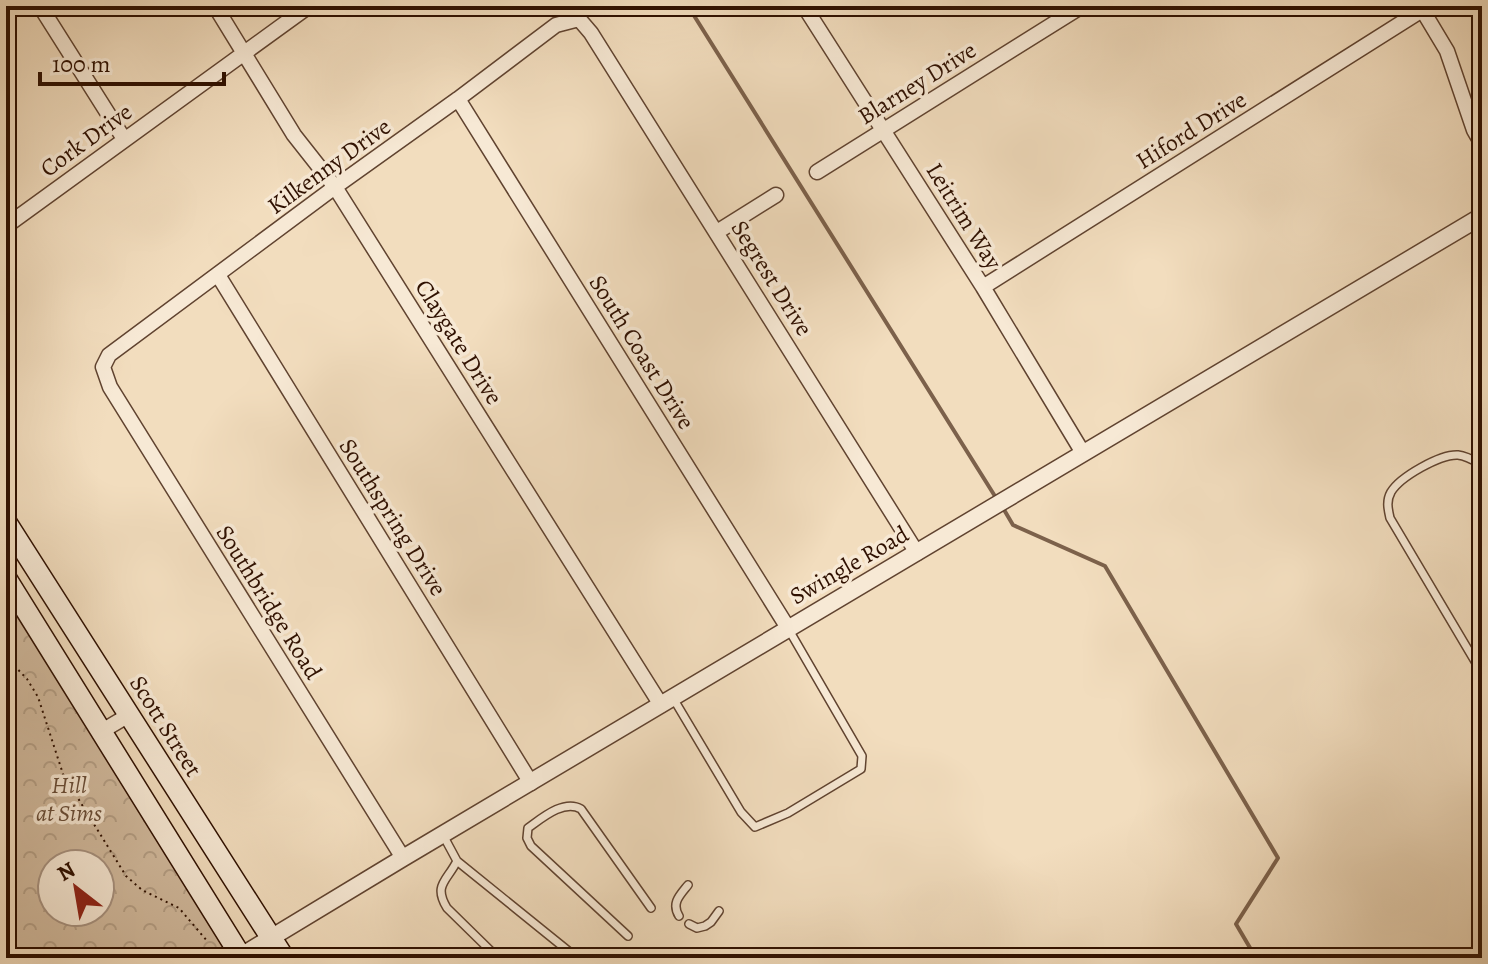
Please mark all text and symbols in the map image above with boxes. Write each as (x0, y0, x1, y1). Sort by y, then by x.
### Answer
street label: Blarney Drive (852, 34, 982, 132)
scale bar (40, 36, 224, 86)
text: 100 m (52, 48, 111, 80)
street label: Hiford Drive (1130, 83, 1252, 177)
street label: Cork Drive (34, 96, 138, 184)
street label: Kilkenny Drive (261, 110, 397, 222)
street label: Leitrim Way (919, 157, 1010, 276)
street label: Segrest Drive (724, 214, 820, 342)
street label: South Coast Drive (582, 269, 702, 435)
street label: Claygate Drive (408, 273, 510, 411)
street label: Southspring Drive (332, 432, 454, 602)
street label: Swingle Road (784, 518, 914, 612)
street label: Southbridge Road (209, 519, 329, 685)
street label: Scott Street (122, 669, 210, 783)
park label: Hill at Sims (36, 769, 102, 829)
north arrow (36, 848, 116, 928)
text: N (52, 855, 81, 889)

